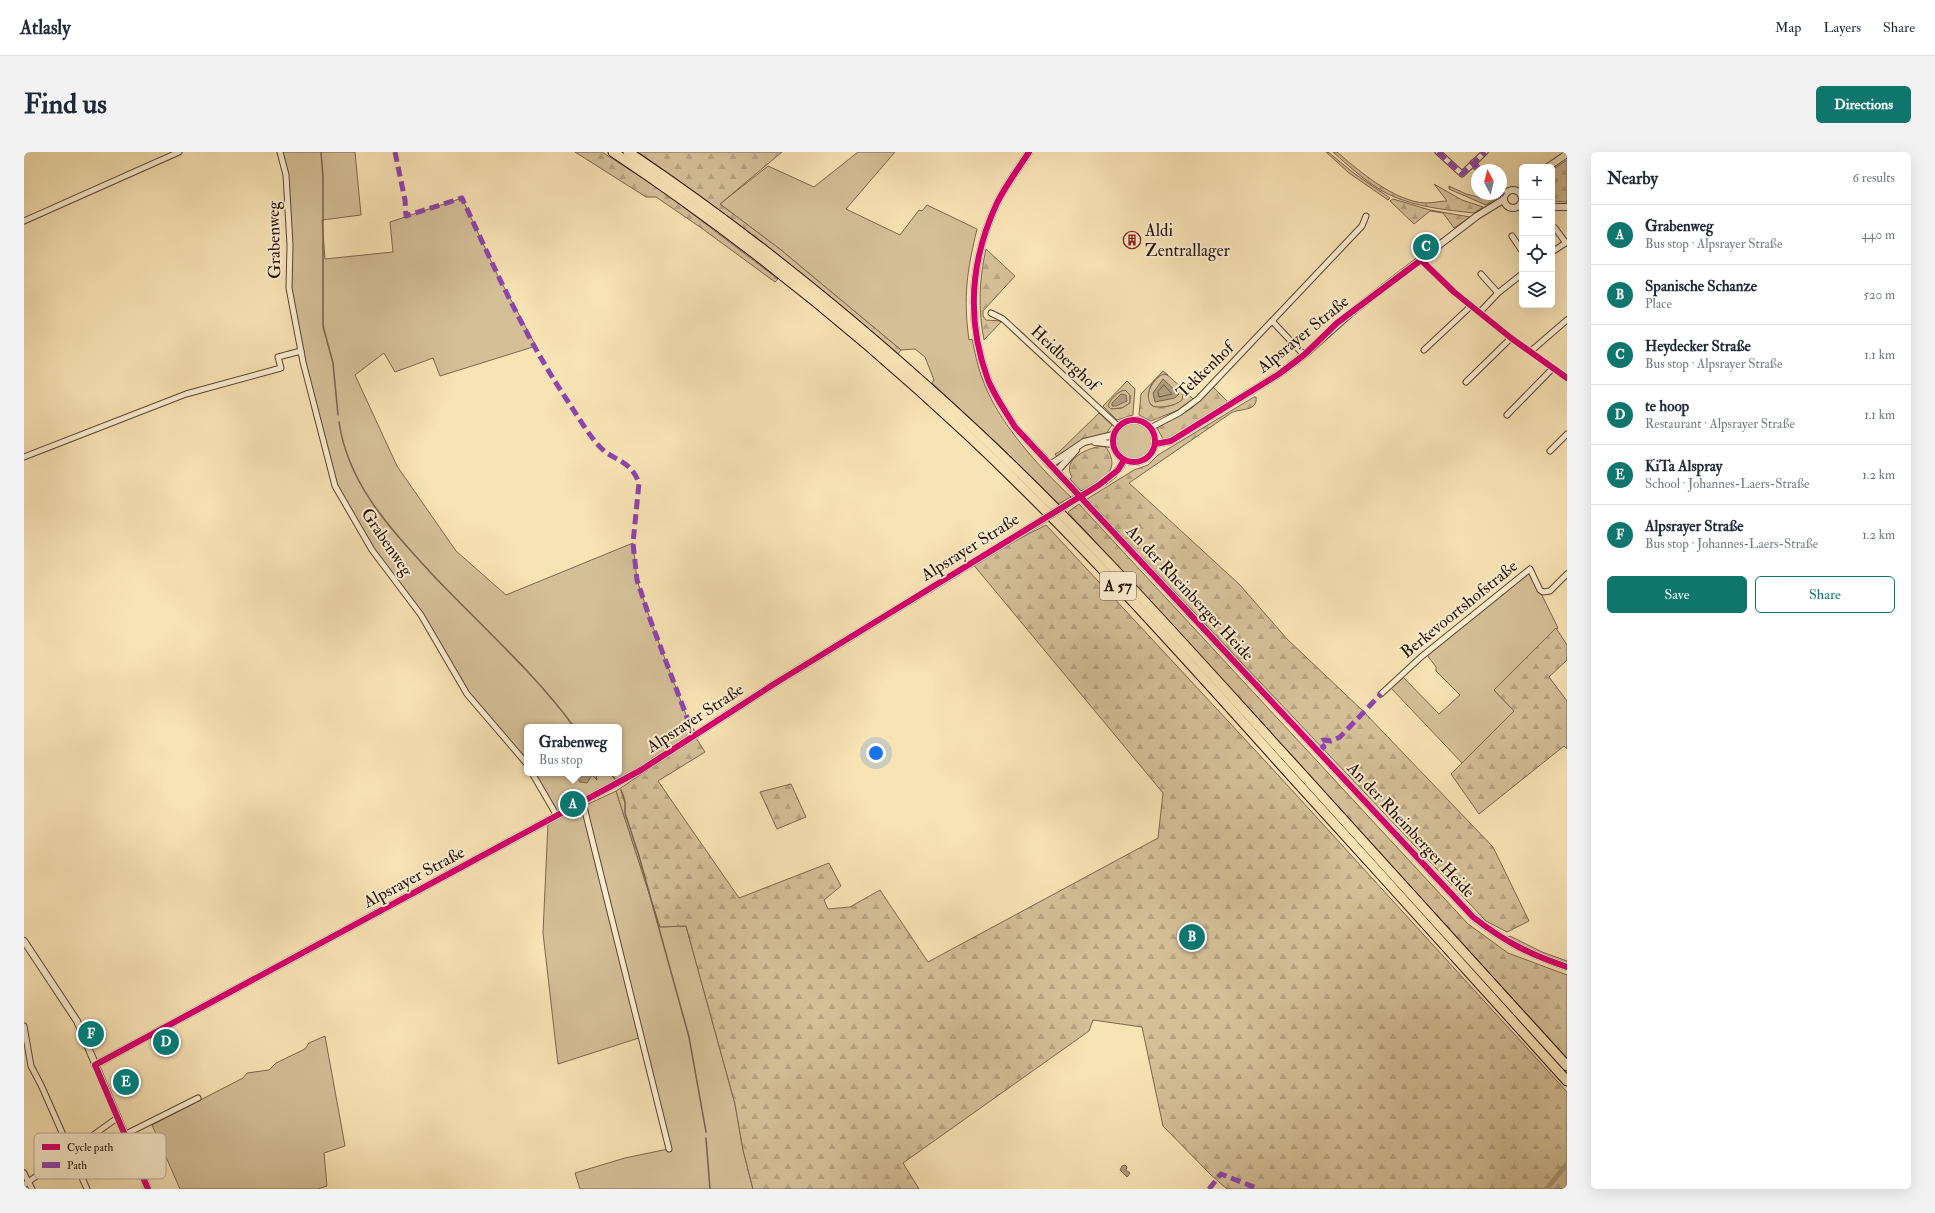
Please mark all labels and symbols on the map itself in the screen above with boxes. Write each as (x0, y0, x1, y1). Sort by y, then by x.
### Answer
north arrow (1471, 164, 1507, 200)
street label: Grabenweg (263, 200, 285, 279)
place label: Aldi Zentrallager (1144, 220, 1231, 261)
building icon: Aldi Zentrallager (1122, 230, 1142, 250)
pin: C (1413, 232, 1439, 262)
street label: Alpsrayer Straße (1252, 291, 1354, 379)
street label: Heidberghof (1026, 321, 1106, 397)
street label: Tekkenhof (1172, 336, 1240, 403)
street label: Grabenweg (357, 504, 418, 580)
street label: Alpsrayer Straße (916, 509, 1023, 587)
street label: An der Rheinberger Heide (1121, 520, 1258, 665)
street label: Berkevoortshofstraße (1396, 555, 1522, 663)
road number: A 57 (1100, 572, 1136, 600)
street label: Alpsrayer Straße (642, 679, 748, 759)
your location (866, 743, 886, 763)
street label: An der Rheinberger Heide (1342, 757, 1479, 902)
pin: A (560, 789, 586, 819)
street label: Alpsrayer Straße (359, 842, 469, 914)
pin: B (1179, 922, 1205, 952)
pin: F (78, 1019, 104, 1049)
pin: D (153, 1027, 179, 1057)
pin: E (113, 1067, 139, 1097)
legend (34, 1133, 166, 1179)
text: Cycle path (67, 1141, 113, 1155)
text: Path (67, 1159, 87, 1172)

